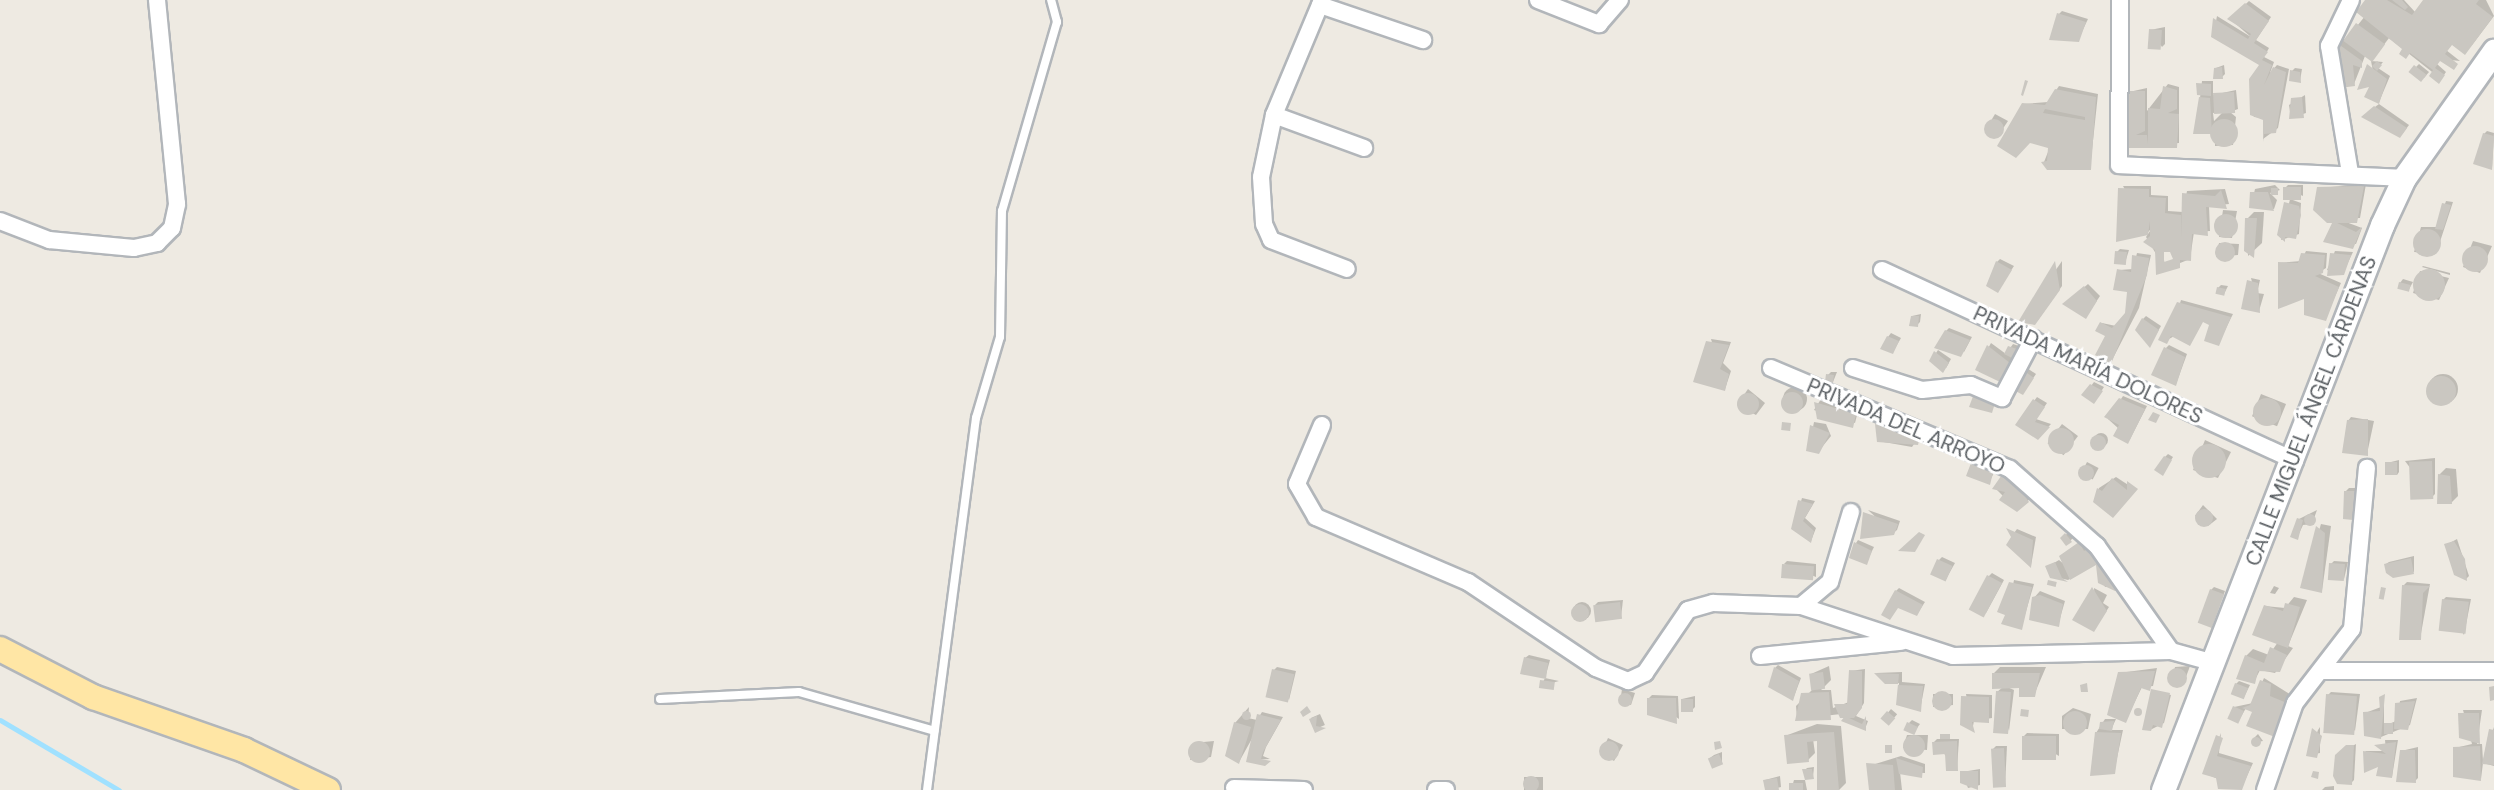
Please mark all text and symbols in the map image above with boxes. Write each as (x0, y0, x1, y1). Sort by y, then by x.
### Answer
street label: CALLE MIGUEL ÁNGEL CÁRDENAS (2240, 252, 2382, 570)
street label: PRIVADA MARÍA DOLORES (1969, 301, 2207, 429)
street label: PRIVADA DEL ARROYO (1803, 373, 2009, 479)

